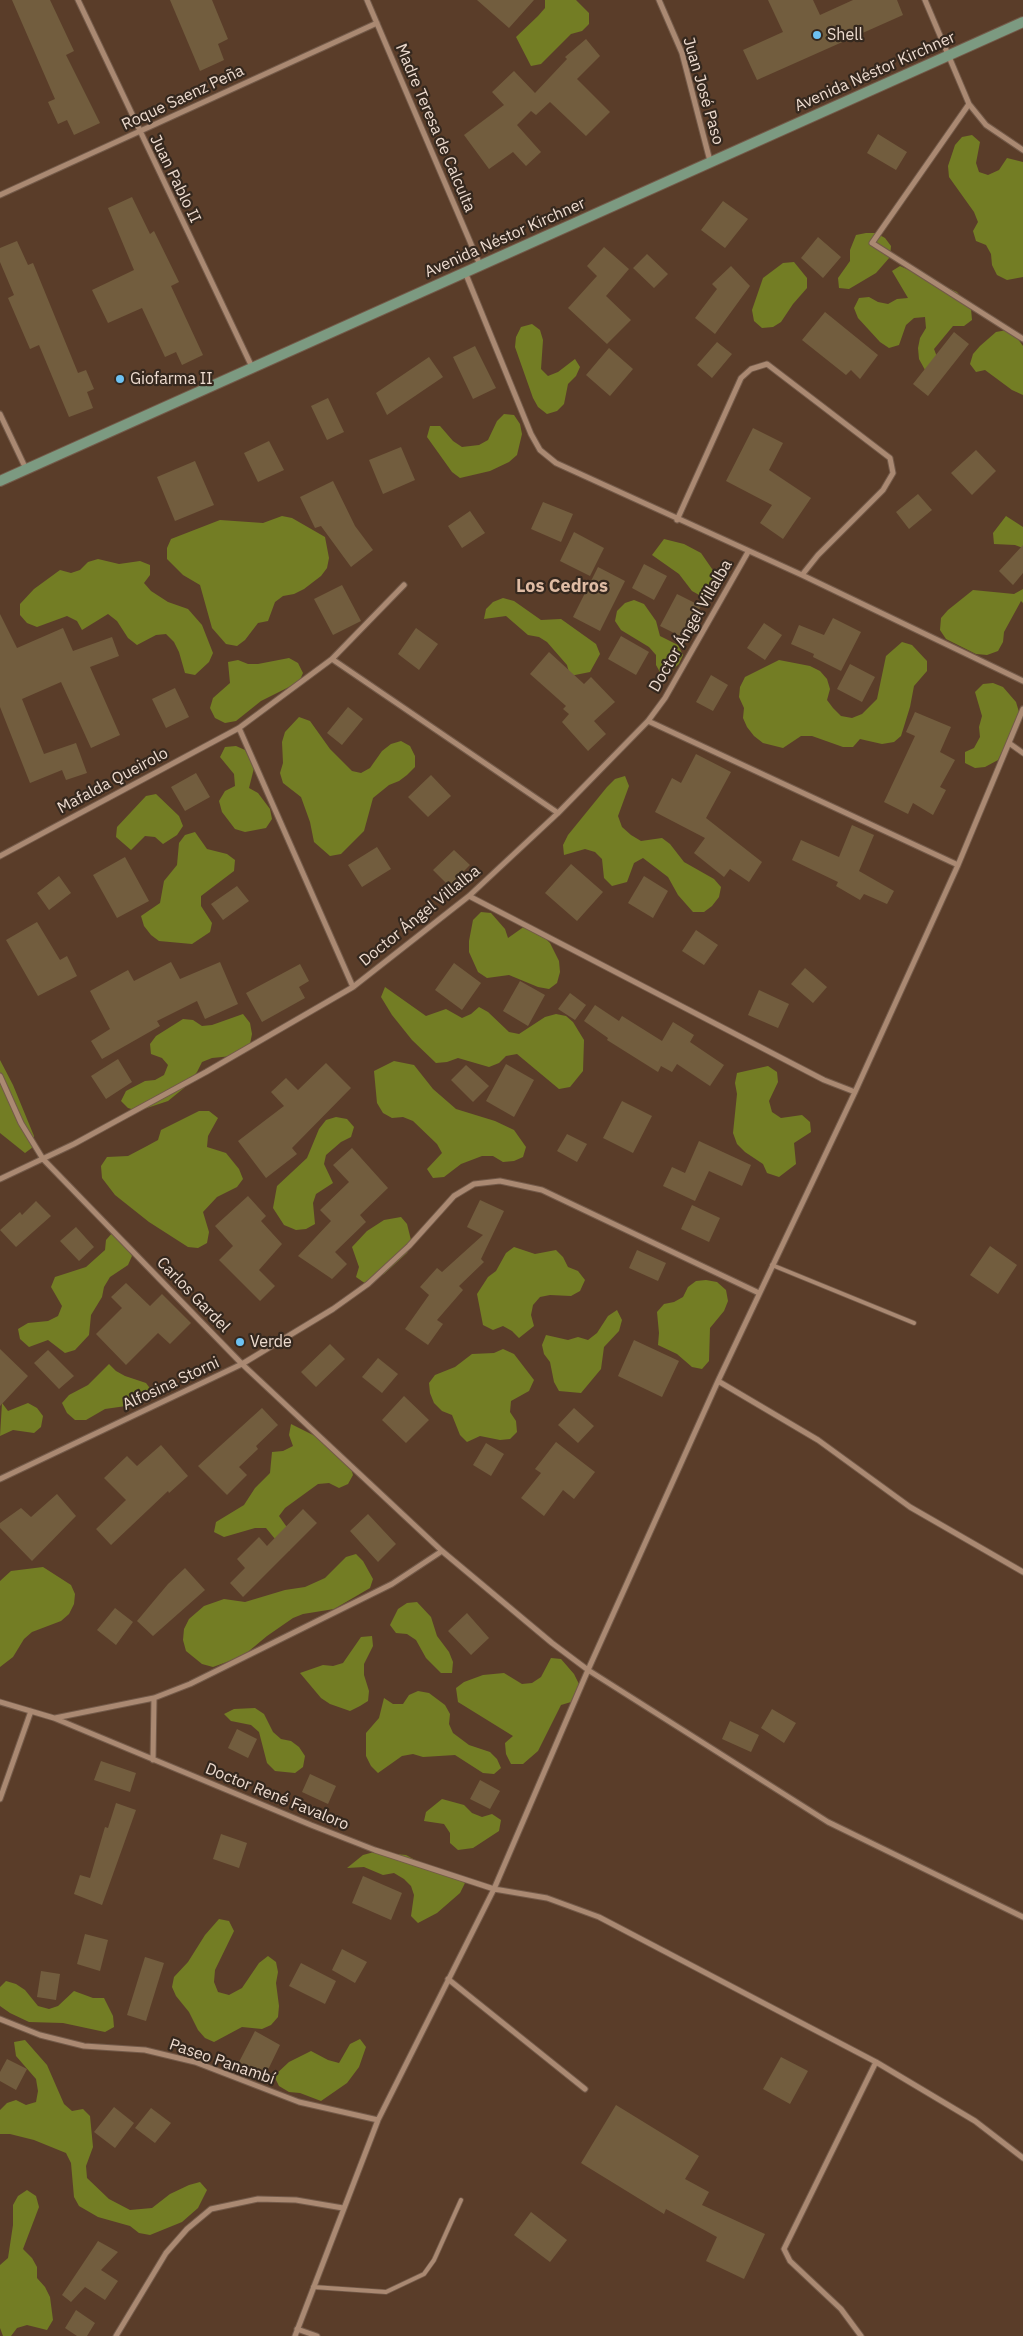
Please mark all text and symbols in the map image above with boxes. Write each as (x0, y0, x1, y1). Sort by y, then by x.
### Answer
place label: Shell (827, 25, 863, 45)
street label: Avenida Néstor Kirchner (792, 28, 958, 116)
marker: Shell (811, 29, 823, 41)
street label: Juan José Paso (678, 35, 728, 147)
street label: Madre Teresa de Calculta (391, 41, 479, 215)
street label: Roque Saenz Peña (119, 61, 247, 135)
street label: Juan Pablo II (145, 132, 205, 226)
street label: Avenida Néstor Kirchner (422, 194, 588, 282)
place label: Giofarma II (130, 369, 213, 389)
marker: Giofarma II (114, 373, 126, 385)
street label: Doctor Ángel Villalba (645, 556, 737, 696)
district label: Los Cedros (516, 576, 608, 598)
street label: Mafalda Queirolo (54, 744, 172, 818)
street label: Doctor Ángel Villalba (356, 861, 484, 971)
street label: Carlos Gardel (152, 1253, 234, 1337)
place label: Verde (250, 1332, 292, 1352)
marker: Verde (234, 1336, 246, 1348)
street label: Alfosina Storni (120, 1353, 222, 1415)
street label: Doctor René Favaloro (202, 1759, 352, 1835)
street label: Paseo Panambí (167, 2035, 277, 2089)

